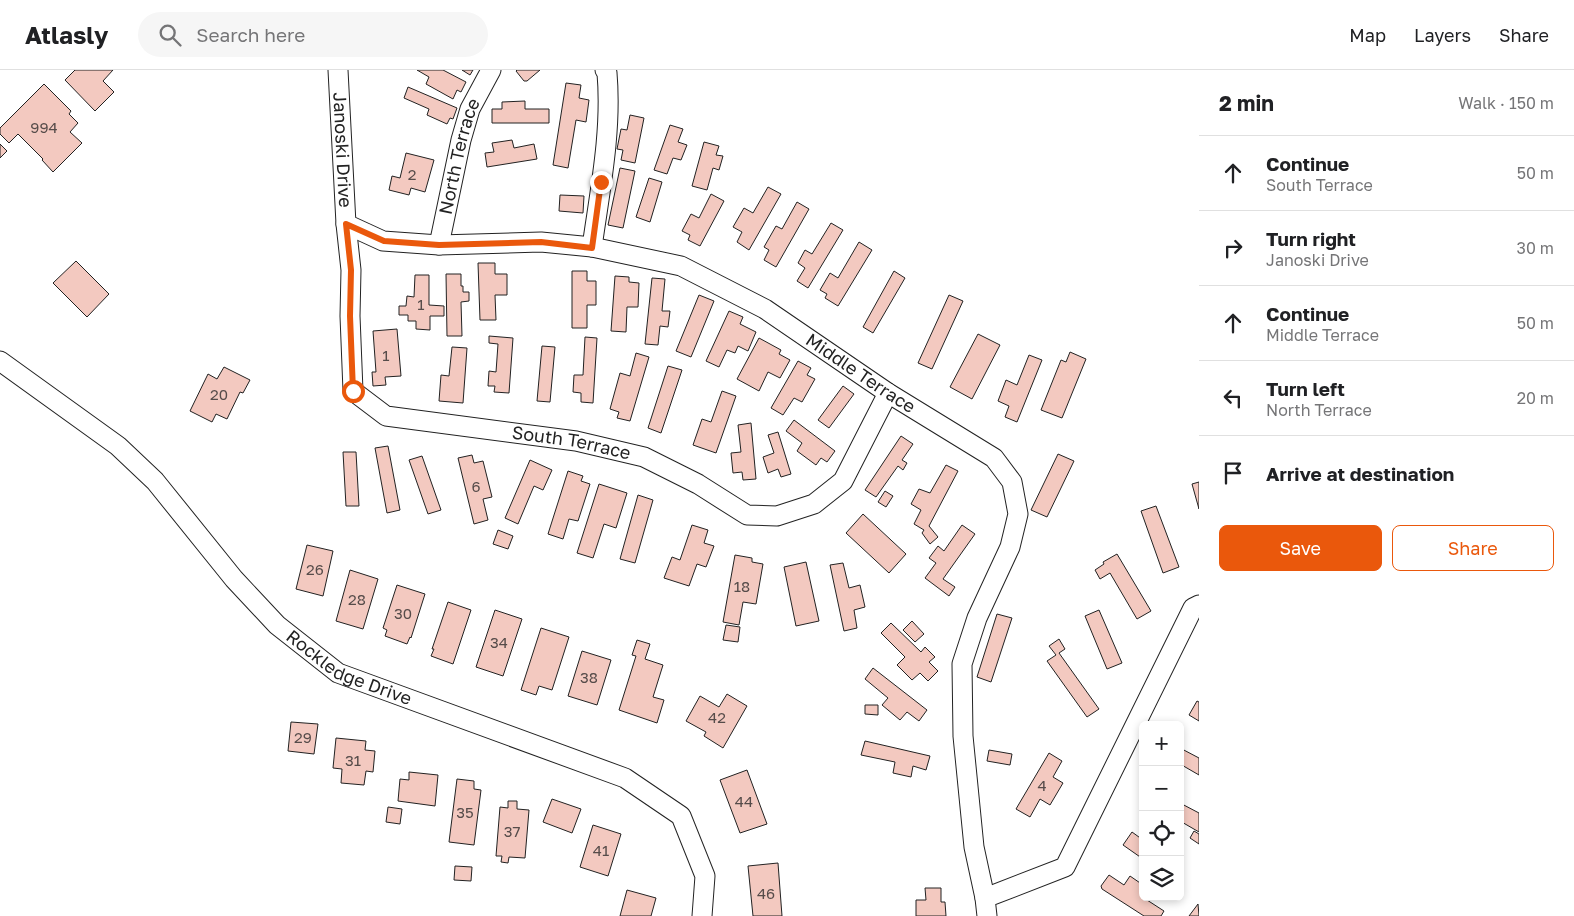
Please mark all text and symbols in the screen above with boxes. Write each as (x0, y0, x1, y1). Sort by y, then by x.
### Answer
search box (138, 12, 488, 57)
text: Atlasly (25, 20, 108, 49)
icon: search (156, 21, 184, 49)
text: Search here (196, 23, 305, 46)
text: Map (1349, 24, 1386, 46)
text: Layers (1414, 24, 1471, 46)
text: Share (1499, 24, 1549, 46)
text: 2 min (1219, 90, 1274, 116)
street label: Janoski Drive (329, 91, 357, 208)
text: Walk · 150 m (1458, 93, 1554, 113)
street label: North Terrace (434, 94, 484, 216)
house number: 994 (30, 118, 58, 136)
text: Continue (1266, 152, 1349, 175)
icon: ahead (1219, 159, 1247, 187)
text: 50 m (1517, 163, 1554, 183)
house number: 2 (408, 165, 416, 183)
route end (590, 171, 613, 194)
text: South Terrace (1266, 175, 1373, 195)
text: Turn right (1266, 227, 1356, 250)
icon: right (1219, 234, 1247, 262)
text: 30 m (1517, 238, 1554, 258)
text: Janoski Drive (1266, 250, 1369, 270)
house number: 1 (417, 295, 425, 313)
text: Continue (1266, 302, 1349, 325)
icon: ahead (1219, 309, 1247, 337)
text: 50 m (1517, 313, 1554, 333)
text: Middle Terrace (1266, 325, 1379, 345)
street label: Middle Terrace (802, 328, 920, 417)
house number: 1 (382, 346, 390, 364)
text: Turn left (1266, 377, 1345, 400)
route start (342, 380, 365, 403)
icon: left (1219, 384, 1247, 412)
house number: 20 (210, 385, 228, 403)
text: 20 m (1517, 388, 1554, 408)
text: North Terrace (1266, 400, 1372, 420)
street label: South Terrace (511, 421, 633, 464)
icon: arrive (1219, 459, 1247, 487)
text: Arrive at destination (1266, 462, 1454, 485)
house number: 6 (471, 477, 481, 495)
button: Save (1219, 525, 1382, 571)
button: Share (1392, 525, 1554, 571)
house number: 26 (306, 560, 324, 578)
house number: 18 (734, 577, 750, 595)
house number: 28 (348, 590, 366, 608)
house number: 30 (394, 604, 412, 622)
street label: Rockledge Drive (282, 625, 415, 709)
house number: 34 (490, 633, 508, 651)
house number: 38 (580, 668, 598, 686)
house number: 42 (708, 708, 726, 726)
map controls (1139, 721, 1184, 901)
button: + (1139, 721, 1184, 766)
house number: 29 (294, 728, 312, 746)
house number: 31 (345, 751, 361, 769)
button: − (1139, 766, 1184, 811)
house number: 4 (1037, 776, 1047, 794)
house number: 44 (735, 792, 753, 810)
house number: 35 (456, 803, 474, 821)
button: locate (1139, 811, 1184, 856)
house number: 37 (504, 822, 520, 840)
house number: 41 (593, 841, 609, 859)
button: layers (1139, 856, 1184, 901)
house number: 46 (757, 884, 775, 902)

